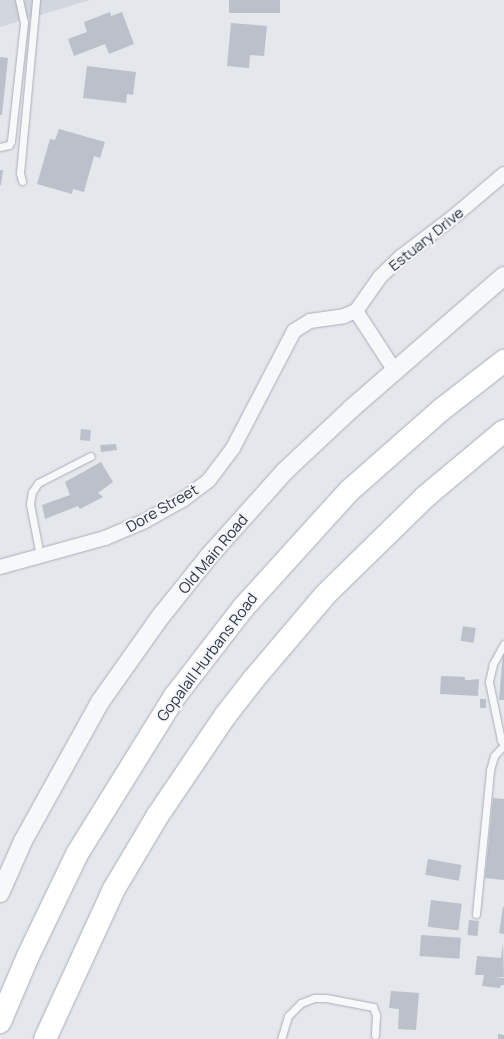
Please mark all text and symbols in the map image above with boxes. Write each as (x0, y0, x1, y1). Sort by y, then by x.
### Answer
street label: Estuary Drive (385, 203, 467, 275)
street label: Dore Street (123, 480, 201, 536)
street label: Old Main Road (175, 511, 251, 597)
street label: Gopalall Hurbans Road (153, 589, 261, 725)

